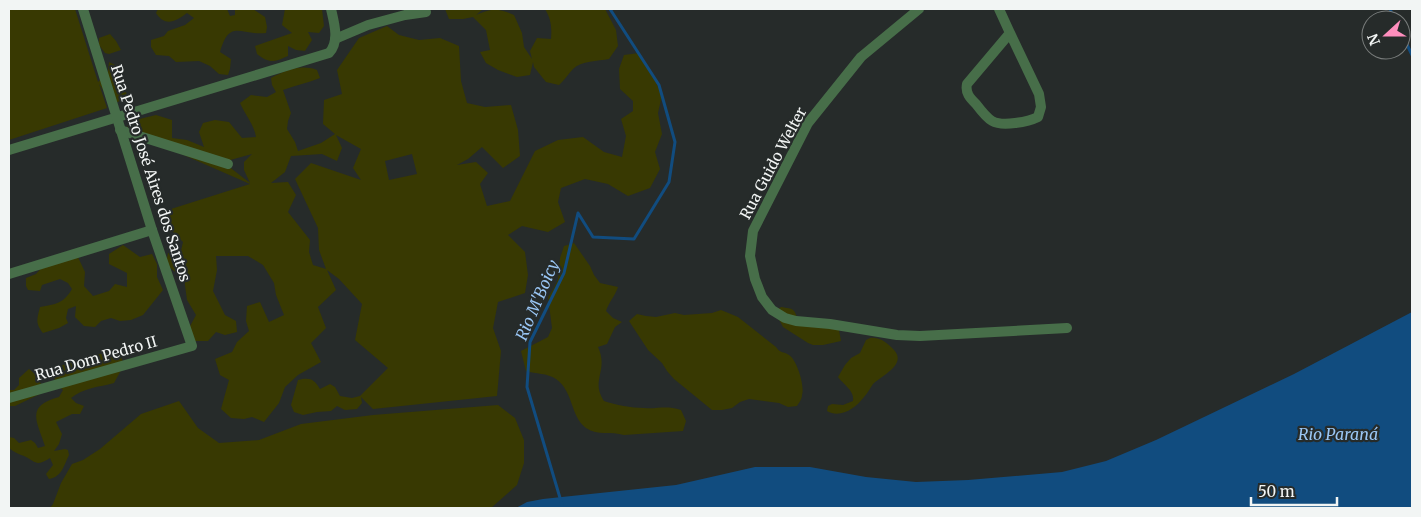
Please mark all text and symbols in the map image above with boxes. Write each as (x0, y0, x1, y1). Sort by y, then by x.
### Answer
north arrow (1361, 10, 1411, 60)
text: N (1363, 31, 1384, 48)
street label: Rua Pedro José Aires dos Santos (107, 62, 195, 284)
street label: Rua Guido Welter (735, 103, 811, 222)
water label: Rio M'Boicy (511, 256, 563, 343)
street label: Rua Dom Pedro II (33, 331, 159, 385)
water label: Rio Paraná (1298, 424, 1378, 444)
scale bar (1251, 474, 1337, 506)
text: 50 m (1258, 482, 1295, 501)

